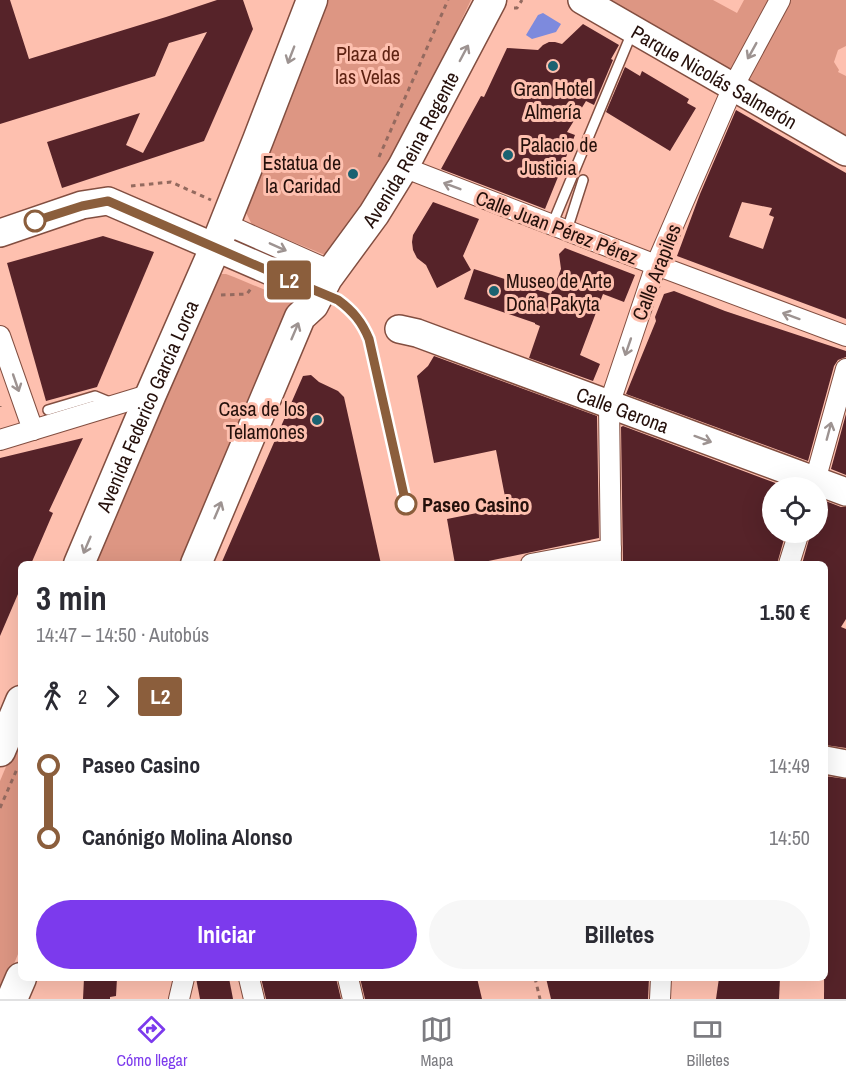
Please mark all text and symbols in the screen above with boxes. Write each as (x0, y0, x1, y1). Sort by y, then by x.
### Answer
street label: Parque Nicolás Salmerón (627, 18, 802, 135)
park label: Plaza de las Velas (335, 40, 401, 90)
one-way arrow (746, 42, 757, 60)
one-way arrow (285, 45, 296, 63)
one-way arrow (458, 45, 470, 62)
marker: Gran Hotel Almería (546, 59, 560, 73)
street label: Avenida Reina Regente (355, 66, 465, 233)
place label: Gran Hotel Almería (513, 75, 593, 125)
place label: Palacio de Justicia (520, 131, 598, 181)
marker: Palacio de Justicia (501, 148, 515, 162)
place label: Estatua de la Caridad (263, 149, 341, 199)
marker: Estatua de la Caridad (346, 167, 360, 181)
one-way arrow (443, 180, 462, 191)
street label: Calle Juan Pérez Pérez (472, 184, 642, 270)
unlabelled marker (24, 210, 46, 232)
street label: Calle Arapiles (625, 220, 687, 324)
one-way arrow (268, 242, 286, 253)
line badge: L2 (262, 260, 316, 300)
text: L2 (279, 266, 299, 295)
place label: Museo de Arte Doña Pakyta (506, 267, 612, 317)
marker: Museo de Arte Doña Pakyta (487, 284, 501, 298)
street label: Avenida Federico García Lorca (89, 296, 204, 517)
one-way arrow (782, 309, 801, 320)
one-way arrow (289, 322, 301, 340)
one-way arrow (622, 337, 633, 356)
one-way arrow (12, 373, 23, 392)
street label: Calle Gerona (573, 380, 673, 439)
place label: Casa de los Telamones (218, 395, 305, 445)
marker: Casa de los Telamones (310, 413, 324, 427)
one-way arrow (824, 422, 835, 441)
one-way arrow (693, 435, 712, 446)
map controls (762, 477, 828, 543)
button: locate (762, 477, 828, 543)
place label: Paseo Casino (422, 491, 530, 518)
marker: Paseo Casino (395, 493, 417, 515)
one-way arrow (213, 501, 224, 520)
one-way arrow (81, 535, 92, 553)
text: 3 min (36, 576, 107, 620)
text: 1.50 € (760, 597, 810, 627)
text: 14:47 – 14:50 · Autobús (36, 621, 209, 648)
icon: walk (36, 680, 69, 713)
icon: forward (96, 680, 129, 713)
text: L2 (150, 682, 170, 711)
text: 2 (78, 683, 87, 710)
text: Paseo Casino (82, 750, 200, 780)
text: 14:49 (769, 752, 810, 779)
text: Canónigo Molina Alonso (82, 822, 293, 852)
text: 14:50 (769, 824, 810, 851)
button: Iniciar (36, 900, 417, 969)
button: Billetes (429, 900, 810, 969)
tab: Cómo llegar (117, 1013, 187, 1071)
tab: Mapa (420, 1013, 453, 1071)
tab: Billetes (686, 1013, 729, 1071)

